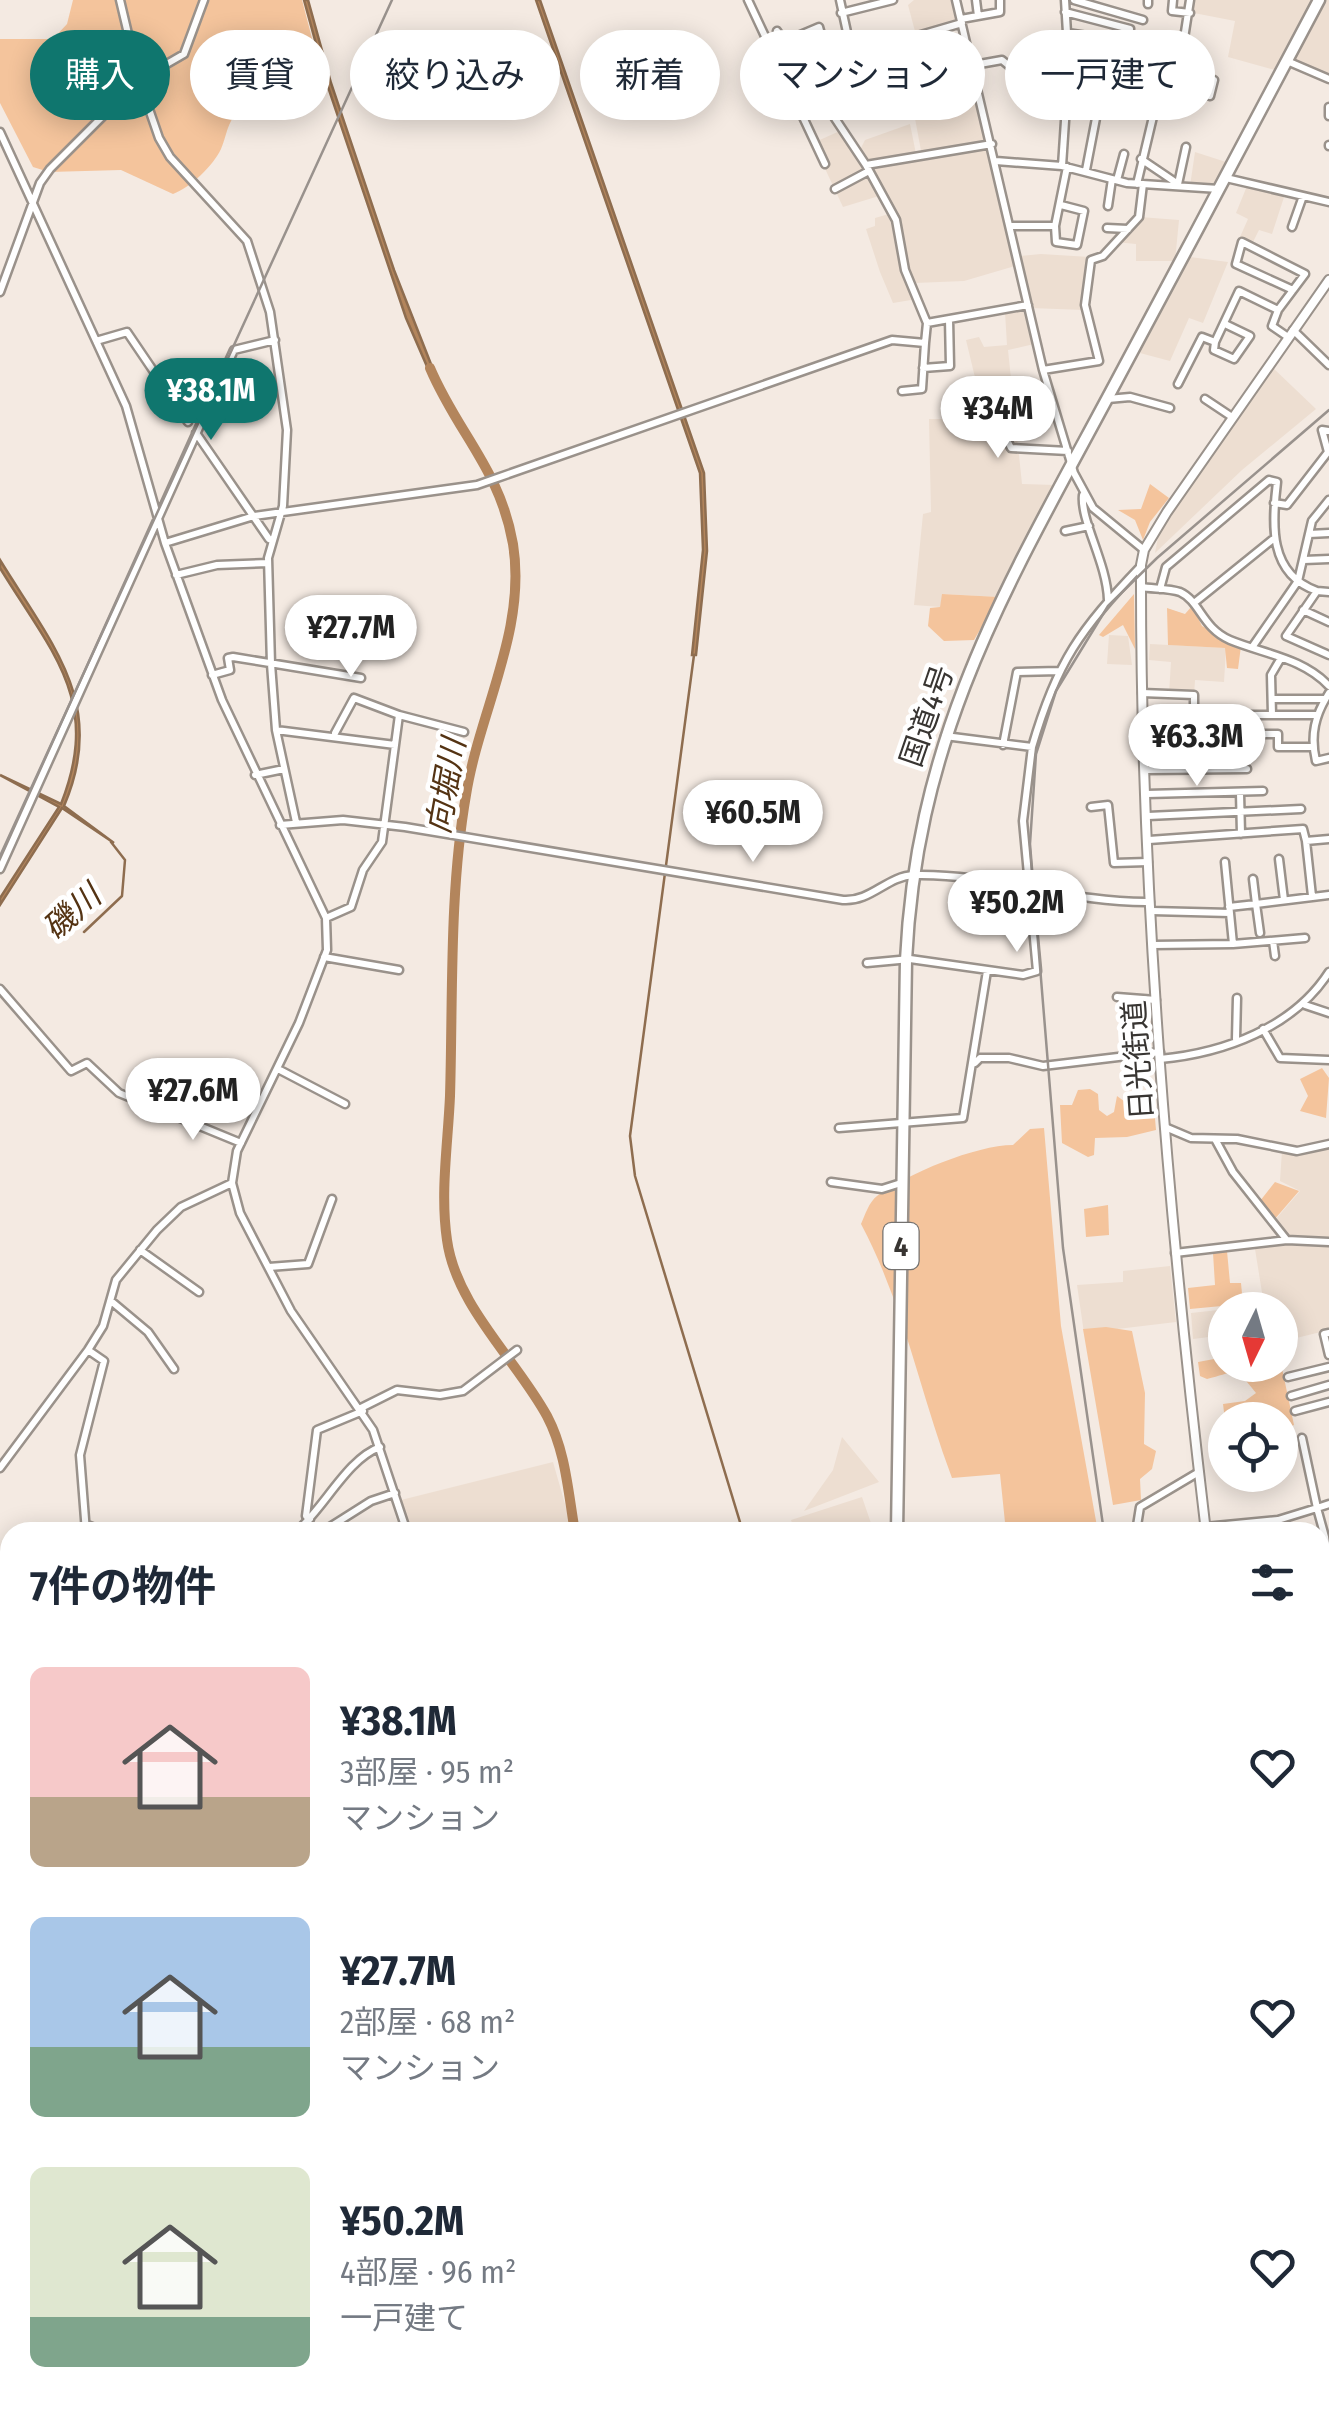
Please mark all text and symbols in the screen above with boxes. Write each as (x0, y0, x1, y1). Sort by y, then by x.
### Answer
chip: 購入 (30, 30, 170, 120)
chip: 賃貸 (190, 30, 330, 120)
chip: 絞り込み (350, 30, 560, 120)
chip: 新着 (580, 30, 720, 120)
chip: マンション (740, 30, 985, 120)
chip: 一戸建て (1005, 30, 1215, 120)
pin: ¥38.1M (130, 358, 292, 443)
text: ¥38.1M (167, 371, 255, 409)
pin: ¥34M (939, 376, 1057, 461)
text: ¥34M (963, 389, 1033, 427)
pin: ¥27.7M (270, 595, 432, 680)
text: ¥27.7M (307, 608, 395, 646)
street label: 国道4号 (893, 661, 961, 771)
pin: ¥63.3M (1116, 704, 1278, 789)
text: ¥63.3M (1150, 717, 1244, 755)
water label: 向堀川 (419, 732, 474, 837)
pin: ¥60.5M (672, 780, 834, 865)
text: ¥60.5M (705, 793, 801, 831)
pin: ¥50.2M (936, 870, 1098, 955)
water label: 磯川 (36, 874, 111, 948)
text: ¥50.2M (970, 883, 1064, 921)
street label: 日光街道 (1116, 999, 1160, 1121)
pin: ¥27.6M (112, 1058, 274, 1143)
text: ¥27.6M (147, 1071, 239, 1109)
road number: 4 (884, 1223, 918, 1269)
north arrow (1208, 1292, 1298, 1382)
map controls (1208, 1292, 1298, 1492)
button: locate (1208, 1402, 1298, 1492)
icon: filters (1245, 1555, 1300, 1610)
text: 7件の物件 (30, 1562, 216, 1612)
text: ¥38.1M (340, 1696, 457, 1746)
icon: home (110, 1707, 230, 1827)
icon: heart (1245, 1740, 1300, 1795)
text: 3部屋 · 95 m² (340, 1753, 514, 1791)
text: マンション (340, 1799, 500, 1837)
text: ¥27.7M (340, 1946, 456, 1996)
icon: home (110, 1957, 230, 2077)
icon: heart (1245, 1990, 1300, 2045)
text: 2部屋 · 68 m² (340, 2003, 515, 2041)
text: マンション (340, 2049, 500, 2087)
text: ¥50.2M (340, 2196, 464, 2246)
icon: home (110, 2207, 230, 2327)
icon: heart (1245, 2240, 1300, 2295)
text: 4部屋 · 96 m² (340, 2253, 516, 2291)
text: 一戸建て (340, 2299, 468, 2337)

